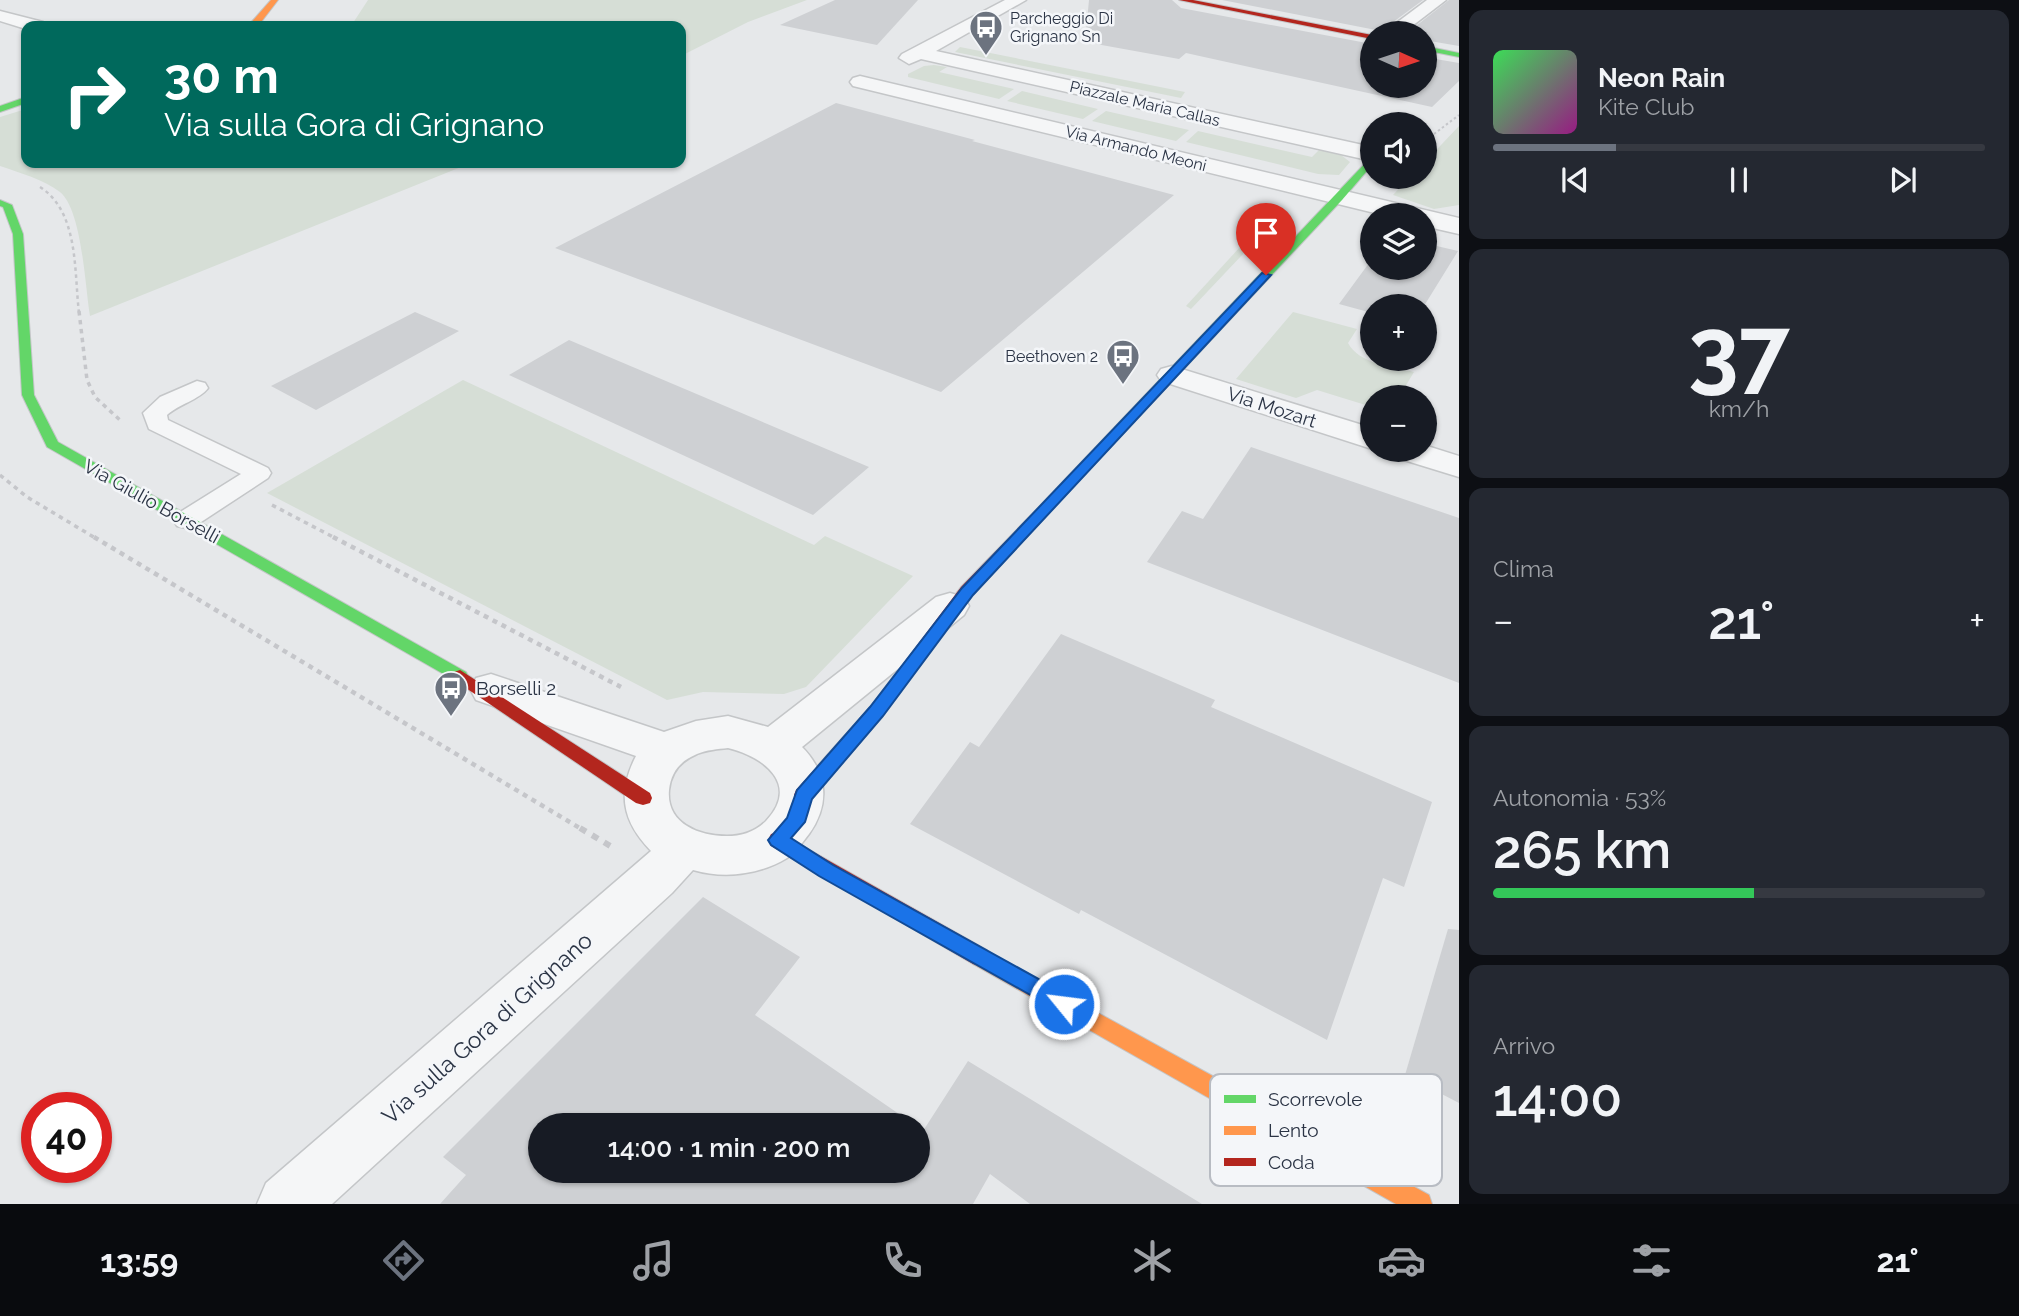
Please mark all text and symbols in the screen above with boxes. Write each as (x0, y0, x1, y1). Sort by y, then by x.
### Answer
bus stop icon: Parcheggio Di Grignano Sn (967, 8, 1005, 57)
place label: Parcheggio Di Grignano Sn (1010, 9, 1113, 46)
north arrow (1360, 21, 1437, 98)
map controls (1360, 21, 1437, 462)
text: 30 m (164, 47, 279, 104)
icon: right (49, 49, 140, 140)
text: Neon Rain (1598, 63, 1725, 93)
street label: Piazzale Maria Callas (1068, 77, 1222, 130)
text: Kite Club (1598, 93, 1695, 120)
text: Via sulla Gora di Grignano (164, 106, 544, 143)
button: sound (1360, 112, 1437, 189)
street label: Via Armando Meoni (1063, 122, 1209, 175)
icon: previous (1556, 161, 1594, 199)
icon: pause (1720, 161, 1758, 199)
icon: next (1884, 161, 1922, 199)
pin (1236, 203, 1296, 275)
button: layers (1360, 203, 1437, 280)
icon: arrive (1247, 214, 1285, 252)
button: + (1360, 294, 1437, 371)
text: 37 (1688, 296, 1790, 403)
bus stop icon: Beethoven 2 (1104, 337, 1142, 386)
place label: Beethoven 2 (1005, 347, 1098, 366)
street label: Via Mozart (1225, 382, 1320, 432)
button: − (1360, 385, 1437, 462)
text: km/h (1709, 395, 1769, 422)
street label: Via Giulio Borselli (80, 454, 224, 548)
text: Clima (1493, 555, 1554, 582)
text: 21° (1708, 590, 1775, 651)
text: − (1493, 598, 1513, 643)
text: + (1969, 598, 1985, 643)
bus stop icon: Borselli 2 (432, 669, 470, 718)
place label: Borselli 2 (476, 677, 556, 699)
text: Autonomia · 53% (1493, 784, 1666, 811)
text: 265 km (1493, 819, 1671, 880)
street label: Via sulla Gora di Grignano (376, 926, 597, 1129)
position arrow (1027, 967, 1101, 1041)
text: Arrivo (1493, 1032, 1555, 1059)
text: 14:00 (1493, 1067, 1622, 1128)
legend (1210, 1074, 1442, 1186)
text: Scorrevole (1268, 1088, 1363, 1110)
speed limit sign: 40 (21, 1092, 112, 1183)
text: Lento (1268, 1119, 1319, 1141)
text: 14:00 · 1 min · 200 m (608, 1133, 850, 1163)
text: Coda (1268, 1151, 1315, 1173)
icon: directions (379, 1236, 428, 1285)
icon: music (629, 1236, 678, 1285)
icon: phone (878, 1236, 927, 1285)
icon: climate (1128, 1236, 1177, 1285)
icon: car (1377, 1236, 1426, 1285)
icon: filters (1627, 1236, 1676, 1285)
text: 13:59 (100, 1242, 178, 1279)
text: 21° (1876, 1242, 1919, 1279)

